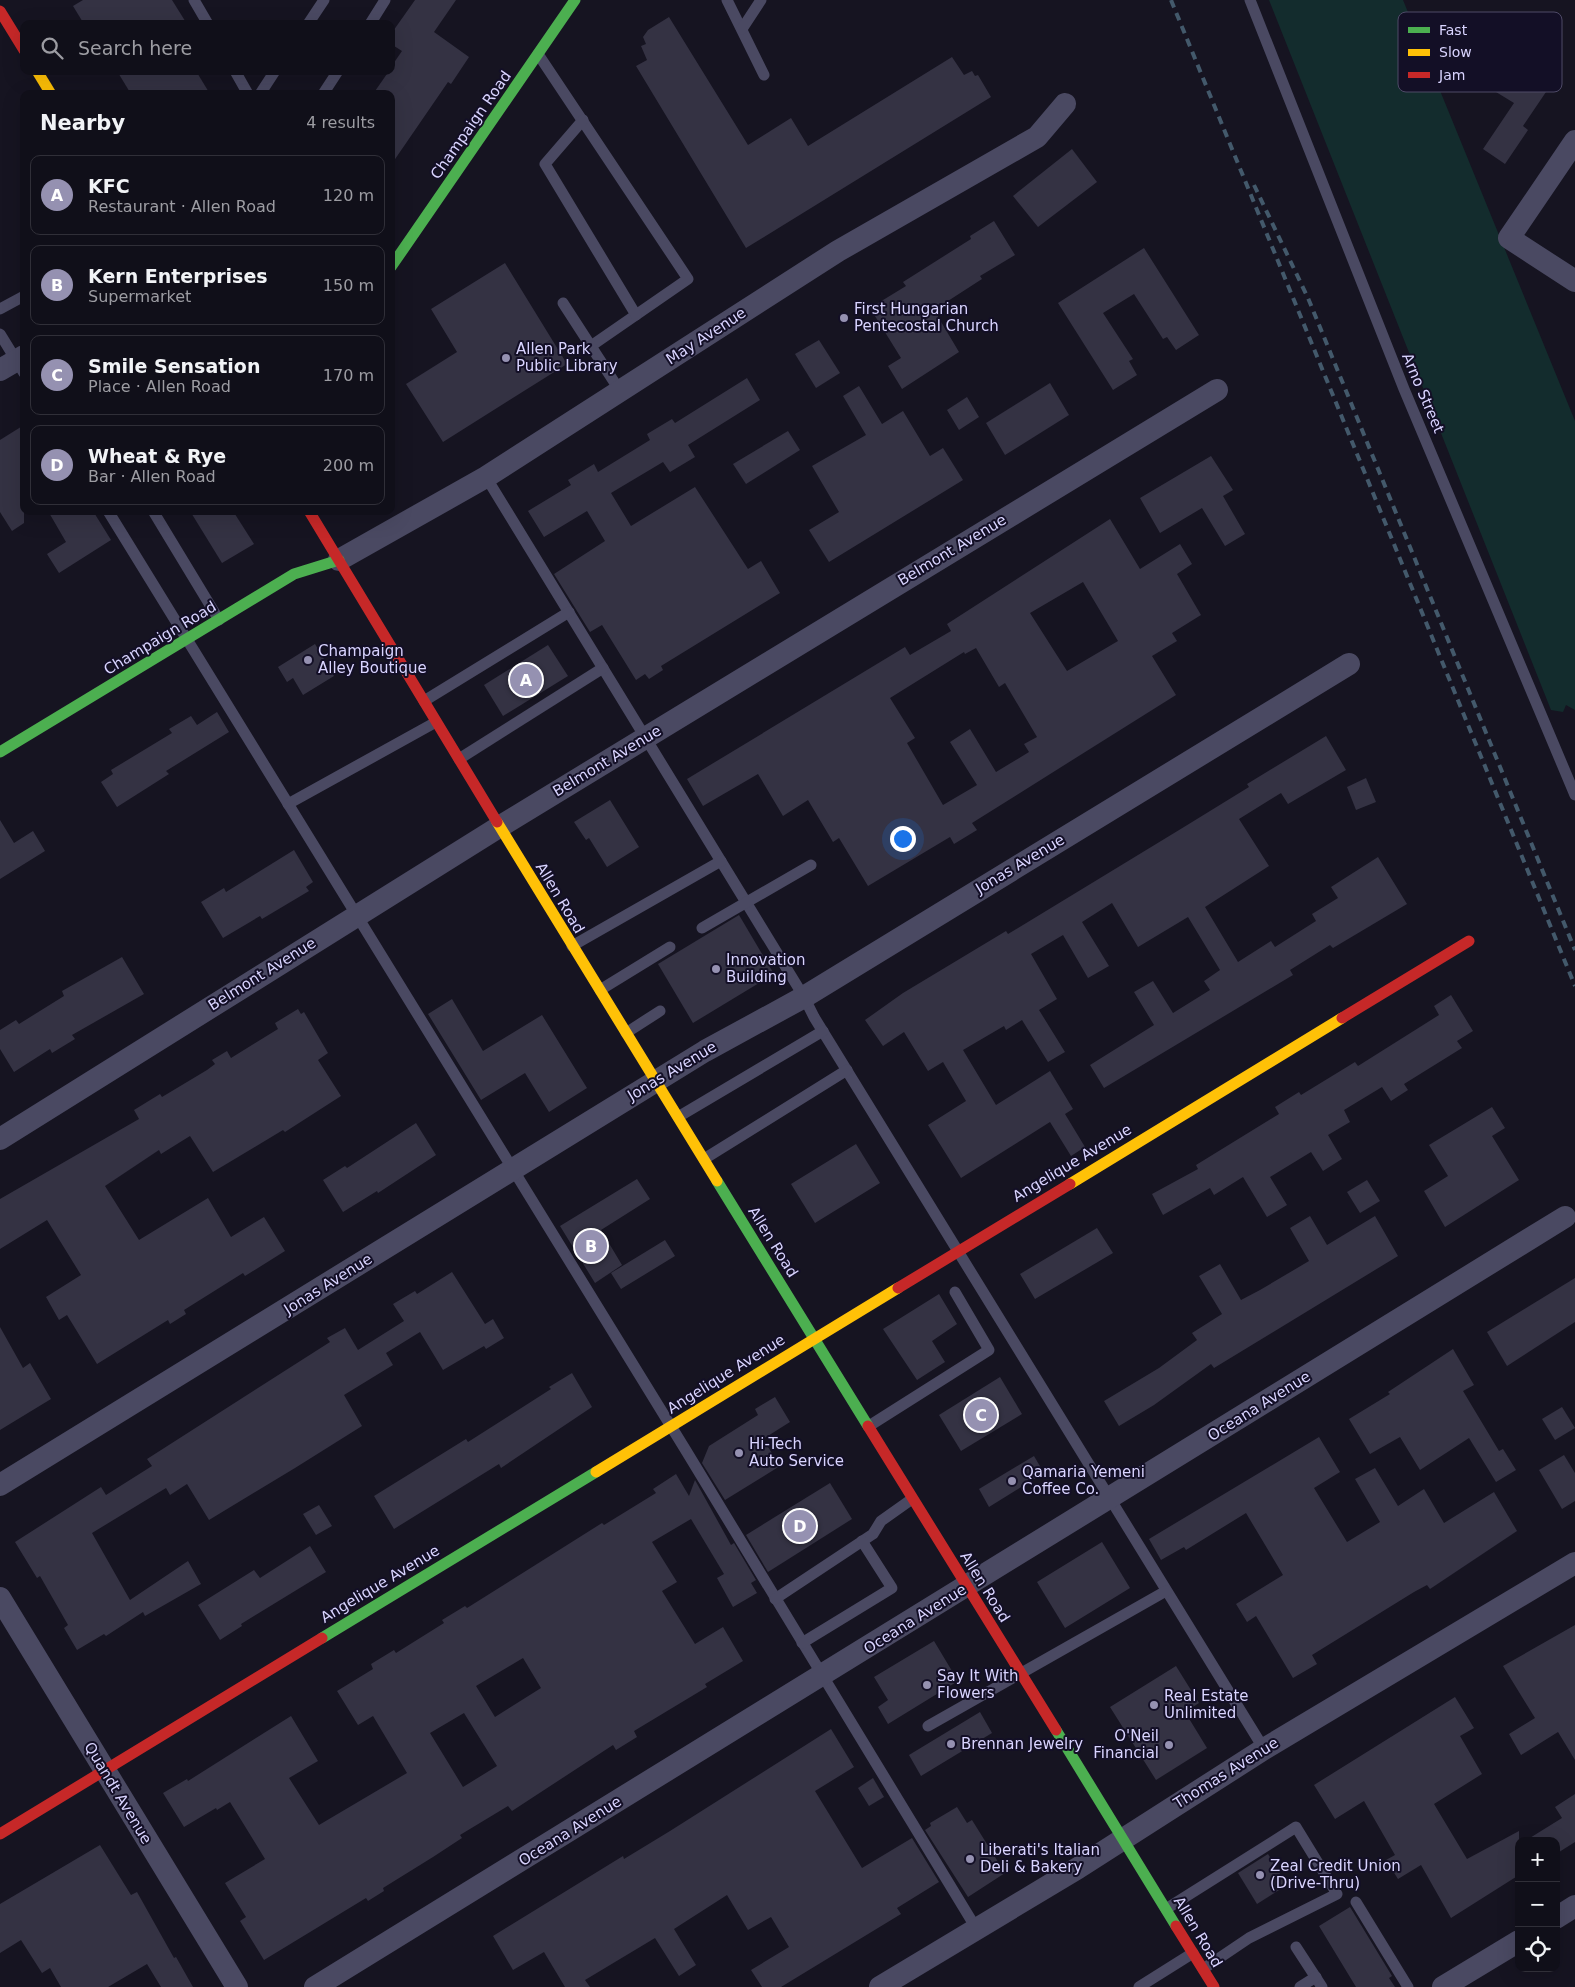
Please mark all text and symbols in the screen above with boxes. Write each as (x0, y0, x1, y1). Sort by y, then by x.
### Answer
legend (1398, 12, 1562, 92)
search box (20, 20, 395, 75)
text: Fast (1439, 22, 1468, 38)
icon: search (38, 34, 66, 62)
text: Search here (78, 37, 192, 59)
text: Slow (1439, 44, 1472, 60)
street label: Champaign Road (427, 67, 515, 183)
text: Jam (1438, 67, 1465, 83)
text: Nearby (40, 111, 125, 135)
text: 4 results (306, 113, 375, 132)
text: KFC (88, 175, 130, 197)
text: A (51, 186, 63, 205)
text: 120 m (323, 186, 374, 205)
text: Restaurant · Allen Road (88, 197, 276, 216)
text: Kern Enterprises (88, 265, 268, 287)
text: B (51, 276, 63, 295)
text: 150 m (323, 276, 374, 295)
text: Supermarket (88, 287, 191, 306)
place label: First Hungarian Pentecostal Church (854, 300, 999, 335)
street label: May Avenue (663, 304, 749, 368)
marker: First Hungarian Pentecostal Church (838, 312, 850, 324)
place label: Allen Park Public Library (516, 340, 618, 375)
street label: Arno Street (1398, 350, 1448, 436)
marker: Allen Park Public Library (500, 352, 512, 364)
text: Smile Sensation (88, 355, 260, 377)
text: C (51, 366, 63, 385)
text: 170 m (323, 366, 374, 385)
text: Place · Allen Road (88, 377, 231, 396)
text: Wheat & Rye (88, 445, 226, 467)
text: D (50, 456, 64, 475)
text: 200 m (323, 456, 374, 475)
text: Bar · Allen Road (88, 467, 216, 486)
street label: Belmont Avenue (894, 511, 1010, 589)
street label: Champaign Road (100, 597, 220, 679)
place label: Champaign Alley Boutique (318, 642, 427, 677)
marker: Champaign Alley Boutique (302, 654, 314, 666)
pin: A (510, 661, 542, 699)
street label: Belmont Avenue (549, 722, 665, 800)
your location (890, 826, 916, 852)
street label: Jonas Avenue (971, 830, 1068, 898)
street label: Allen Road (532, 859, 588, 937)
street label: Belmont Avenue (205, 934, 319, 1014)
place label: Innovation Building (726, 951, 805, 986)
marker: Innovation Building (710, 963, 722, 975)
street label: Jonas Avenue (623, 1037, 720, 1105)
street label: Angelique Avenue (1009, 1120, 1135, 1206)
street label: Allen Road (744, 1203, 802, 1281)
pin: B (575, 1227, 607, 1265)
street label: Jonas Avenue (280, 1250, 375, 1319)
street label: Angelique Avenue (664, 1330, 788, 1418)
street label: Oceana Avenue (1204, 1367, 1314, 1445)
pin: C (965, 1396, 997, 1434)
place label: Hi-Tech Auto Service (749, 1435, 844, 1470)
marker: Hi-Tech Auto Service (733, 1447, 745, 1459)
place label: Qamaria Yemeni Coffee Co. (1022, 1463, 1145, 1498)
marker: Qamaria Yemeni Coffee Co. (1006, 1475, 1018, 1487)
pin: D (784, 1507, 816, 1545)
street label: Angelique Avenue (317, 1541, 443, 1627)
street label: Allen Road (956, 1548, 1014, 1626)
street label: Oceana Avenue (860, 1580, 970, 1658)
place label: Say It With Flowers (937, 1667, 1019, 1702)
marker: Say It With Flowers (921, 1679, 933, 1691)
place label: Real Estate Unlimited (1164, 1687, 1249, 1722)
marker: Real Estate Unlimited (1148, 1699, 1160, 1711)
place label: O'Neil Financial (1093, 1727, 1159, 1762)
street label: Thomas Avenue (1170, 1734, 1282, 1813)
place label: Brennan Jewelry (961, 1735, 1083, 1753)
marker: Brennan Jewelry (945, 1738, 957, 1750)
street label: Quandt Avenue (80, 1739, 156, 1847)
marker: O'Neil Financial (1163, 1739, 1175, 1751)
street label: Oceana Avenue (515, 1792, 625, 1870)
map controls (1515, 1837, 1560, 1972)
button: + (1515, 1837, 1560, 1882)
place label: Liberati's Italian Deli & Bakery (980, 1841, 1100, 1876)
marker: Liberati's Italian Deli & Bakery (964, 1853, 976, 1865)
place label: Zeal Credit Union (Drive-Thru) (1270, 1857, 1401, 1892)
marker: Zeal Credit Union (Drive-Thru) (1254, 1869, 1266, 1881)
button: − (1515, 1882, 1560, 1927)
street label: Allen Road (1170, 1893, 1226, 1971)
button: locate (1515, 1927, 1560, 1972)

